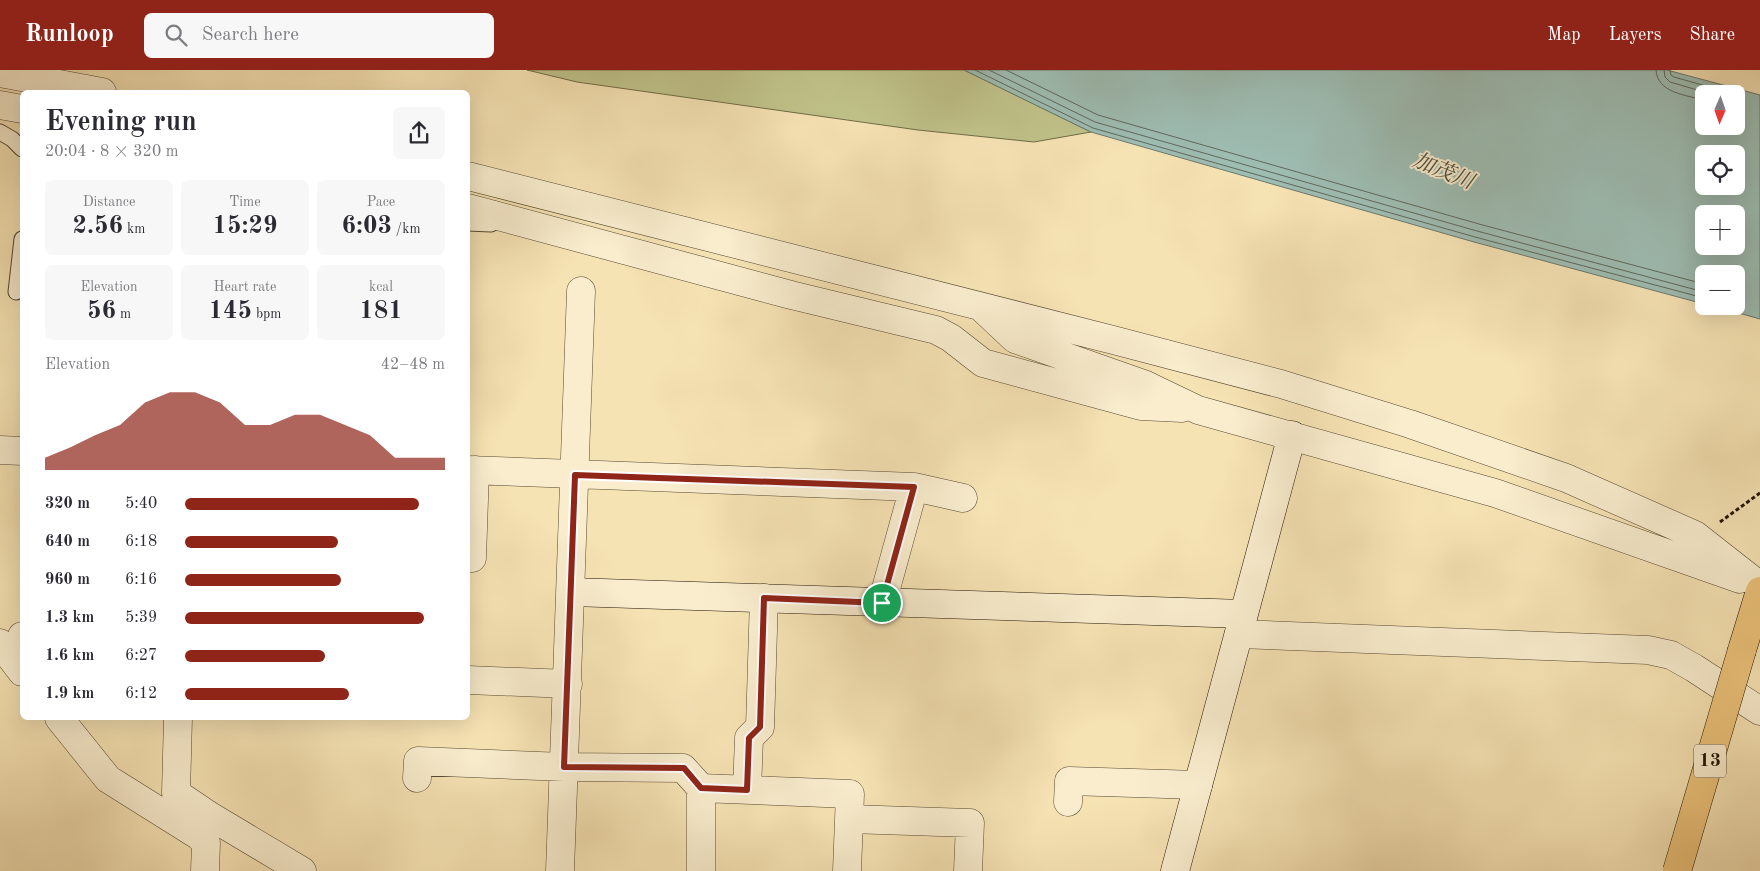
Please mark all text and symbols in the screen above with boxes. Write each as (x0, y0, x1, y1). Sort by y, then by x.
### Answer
search box (144, 13, 494, 58)
icon: search (162, 21, 190, 49)
text: Runloop (25, 23, 114, 47)
text: Search here (202, 26, 299, 45)
text: Map (1547, 26, 1581, 44)
text: Layers (1609, 26, 1661, 44)
text: Share (1689, 26, 1735, 44)
north arrow (1695, 85, 1745, 135)
map controls (1695, 85, 1745, 315)
button: share (393, 107, 445, 159)
text: Evening run (45, 109, 197, 137)
text: 20:04 · 8 × 320 m (45, 144, 178, 160)
button: locate (1695, 145, 1745, 195)
water label: 加茂川 (1410, 149, 1479, 194)
text: Distance (83, 195, 135, 209)
text: Time (229, 195, 261, 209)
text: Pace (367, 195, 395, 209)
button: + (1695, 205, 1745, 255)
text: 2.56 (73, 214, 123, 239)
text: 15:29 (212, 214, 278, 239)
text: 6:03 (341, 214, 392, 239)
text: km (123, 222, 145, 236)
text: /km (392, 222, 421, 236)
button: − (1695, 265, 1745, 315)
text: Elevation (81, 280, 137, 294)
text: Heart rate (214, 280, 276, 294)
text: kcal (369, 280, 393, 294)
text: 56 (87, 299, 116, 324)
text: 145 (209, 299, 252, 324)
text: 181 (359, 299, 403, 324)
text: m (116, 307, 131, 321)
text: bpm (252, 307, 281, 321)
text: Elevation (45, 357, 110, 373)
text: 42–48 m (381, 357, 445, 373)
text: 320 m (45, 496, 90, 512)
text: 5:40 (125, 496, 157, 512)
text: 640 m (45, 534, 90, 550)
text: 6:18 (125, 534, 157, 550)
text: 960 m (45, 572, 90, 588)
text: 6:16 (125, 572, 157, 588)
pin (861, 582, 903, 624)
icon: arrive (868, 589, 896, 617)
text: 1.3 km (45, 610, 94, 626)
text: 5:39 (125, 610, 157, 626)
text: 1.6 km (45, 648, 94, 664)
text: 6:27 (125, 648, 157, 664)
text: 1.9 km (45, 686, 94, 702)
text: 6:12 (125, 686, 157, 702)
road number: 13 (1694, 744, 1726, 778)

